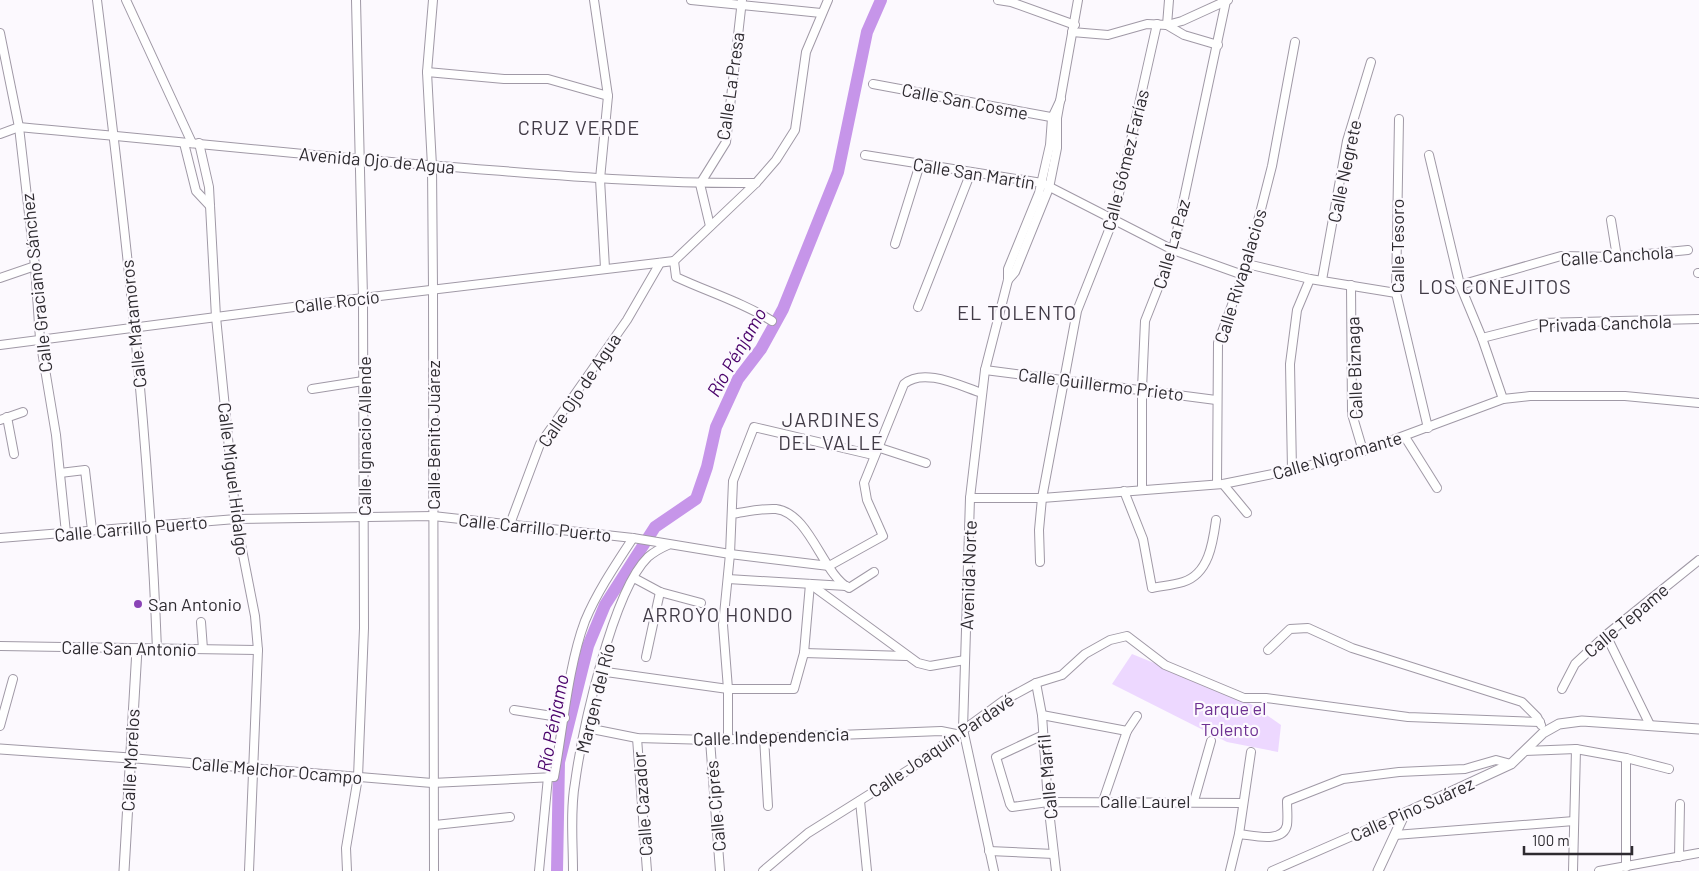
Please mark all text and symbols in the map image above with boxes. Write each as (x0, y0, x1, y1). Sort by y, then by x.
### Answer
street label: Calle La Presa (712, 31, 748, 141)
street label: Calle San Cosme (900, 78, 1030, 124)
street label: Calle Gómez Farías (1097, 87, 1153, 233)
district label: CRUZ VERDE (518, 115, 640, 139)
street label: Calle Negrete (1322, 118, 1366, 224)
street label: Avenida Ojo de Agua (298, 142, 456, 178)
street label: Calle San Martín (911, 152, 1037, 194)
street label: Calle Graciano Sánchez (16, 192, 56, 374)
street label: Calle La Paz (1148, 197, 1194, 291)
street label: Calle Tesoro (1386, 199, 1408, 293)
street label: Calle Rivapalacios (1209, 206, 1271, 346)
street label: Calle Canchola (1560, 240, 1674, 270)
street label: Calle Matamoros (115, 259, 151, 389)
district label: LOS CONEJITOS (1418, 274, 1572, 298)
street label: Calle Rocío (293, 285, 381, 317)
district label: EL TOLENTO (957, 300, 1077, 324)
water label: Río Pénjamo (701, 303, 771, 401)
street label: Privada Canchola (1538, 310, 1672, 336)
street label: Calle Biznaga (1341, 316, 1367, 420)
street label: Calle Ojo de Agua (533, 329, 625, 451)
street label: Calle Ignacio Allende (353, 356, 375, 516)
street label: Calle Benito Juárez (422, 360, 444, 510)
street label: Calle Guillermo Prieto (1017, 363, 1185, 405)
street label: Calle Miguel Hidalgo (214, 401, 254, 557)
district label: JARDINES DEL VALLE (778, 407, 884, 454)
street label: Calle Nigromante (1270, 426, 1404, 484)
street label: Calle Carrillo Puerto (457, 508, 613, 546)
street label: Calle Carrillo Puerto (54, 510, 208, 546)
street label: Avenida Norte (955, 520, 981, 630)
street label: Calle Tepame (1579, 578, 1673, 662)
place label: San Antonio (148, 593, 242, 615)
marker: San Antonio (132, 598, 144, 610)
district label: ARROYO HONDO (642, 602, 794, 626)
street label: Calle San Antonio (61, 636, 197, 660)
street label: Margen del Río (571, 641, 619, 755)
water label: Río Pénjamo (531, 672, 573, 774)
street label: Calle Joaquín Pardavé (864, 688, 1018, 802)
park label: Parque el Tolento (1194, 697, 1266, 740)
street label: Calle Morelos (116, 708, 144, 812)
street label: Calle Independencia (693, 722, 849, 750)
street label: Calle Marfil (1032, 734, 1062, 820)
street label: Calle Cazador (627, 750, 657, 857)
street label: Calle Melchor Ocampo (191, 752, 363, 788)
street label: Calle Ciprés (700, 759, 730, 853)
street label: Calle Pino Suárez (1347, 772, 1477, 846)
street label: Calle Laurel (1100, 790, 1190, 812)
scale bar (1524, 824, 1632, 856)
text: 100 m (1532, 831, 1570, 849)

